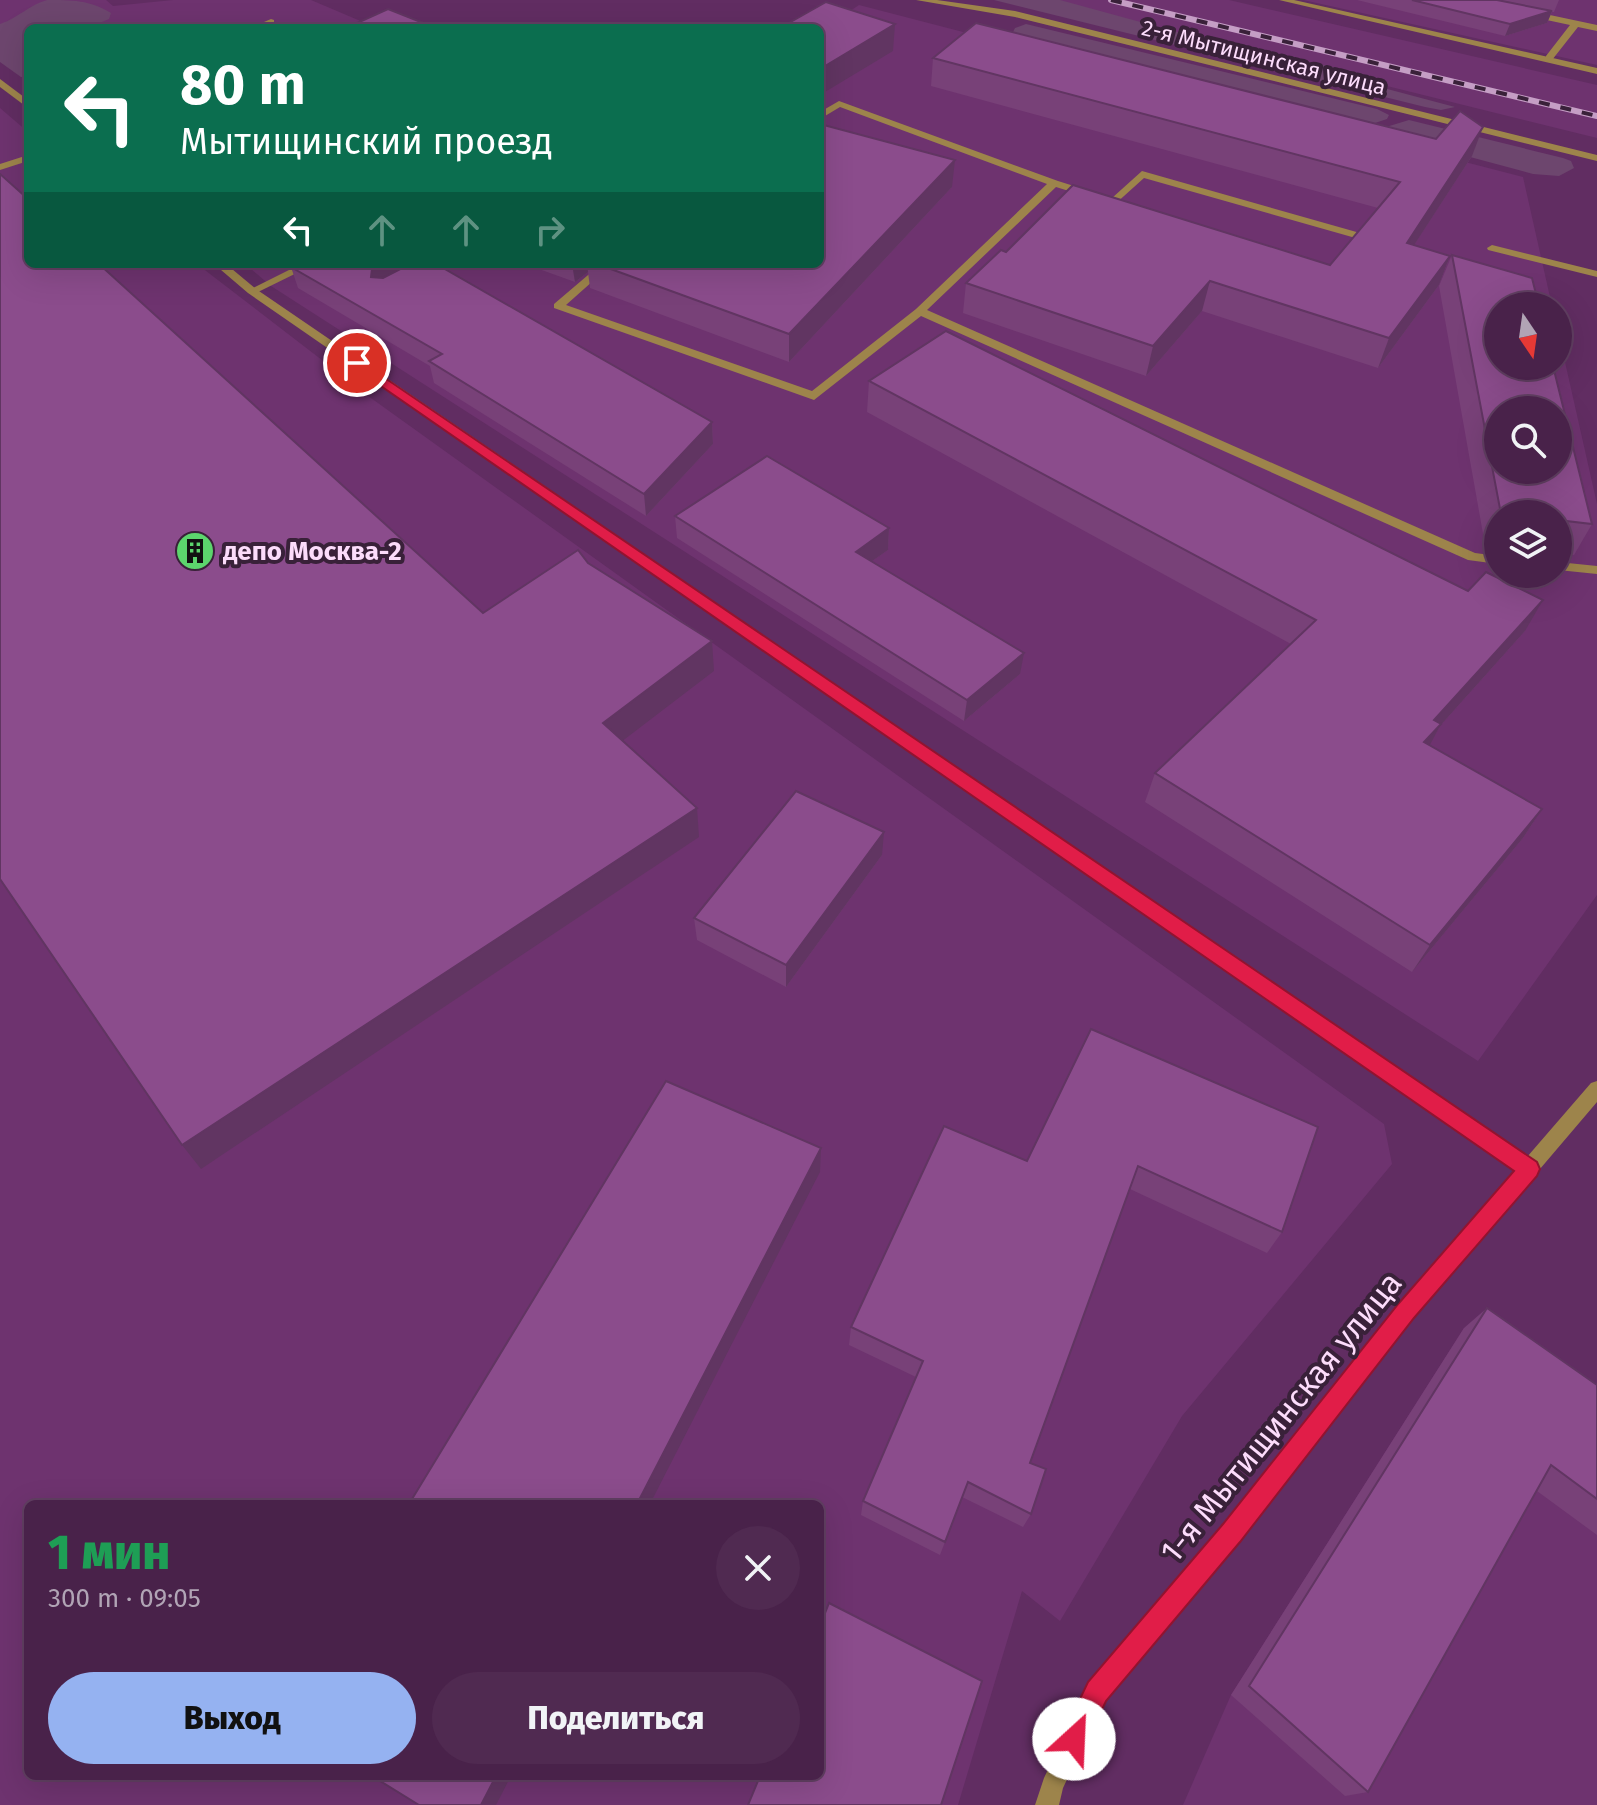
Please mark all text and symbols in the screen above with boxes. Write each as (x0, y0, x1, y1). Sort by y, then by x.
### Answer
street label: 2-я Мытищинская улица (1139, 14, 1389, 101)
text: 80 m (180, 52, 306, 119)
icon: left (48, 56, 152, 160)
text: Мытищинский проезд (180, 120, 553, 164)
icon: left (276, 208, 320, 252)
icon: ahead (360, 208, 404, 252)
icon: ahead (444, 208, 488, 252)
icon: right (528, 208, 572, 252)
north arrow (1484, 292, 1572, 380)
map controls (1484, 292, 1572, 588)
pin (323, 329, 391, 397)
icon: arrive (335, 341, 379, 385)
button: search (1484, 396, 1572, 484)
button: layers (1484, 500, 1572, 588)
building icon: депо Москва-2 (174, 530, 216, 572)
place label: депо Москва-2 (223, 536, 402, 567)
street label: 1-я Мытищинская улица (1152, 1264, 1410, 1570)
text: 1 мин (48, 1524, 170, 1582)
button: close (716, 1526, 800, 1610)
text: 300 m · 09:05 (48, 1583, 201, 1614)
button: Выход (48, 1672, 416, 1764)
button: Поделиться (432, 1672, 800, 1764)
position arrow (1032, 1697, 1116, 1781)

